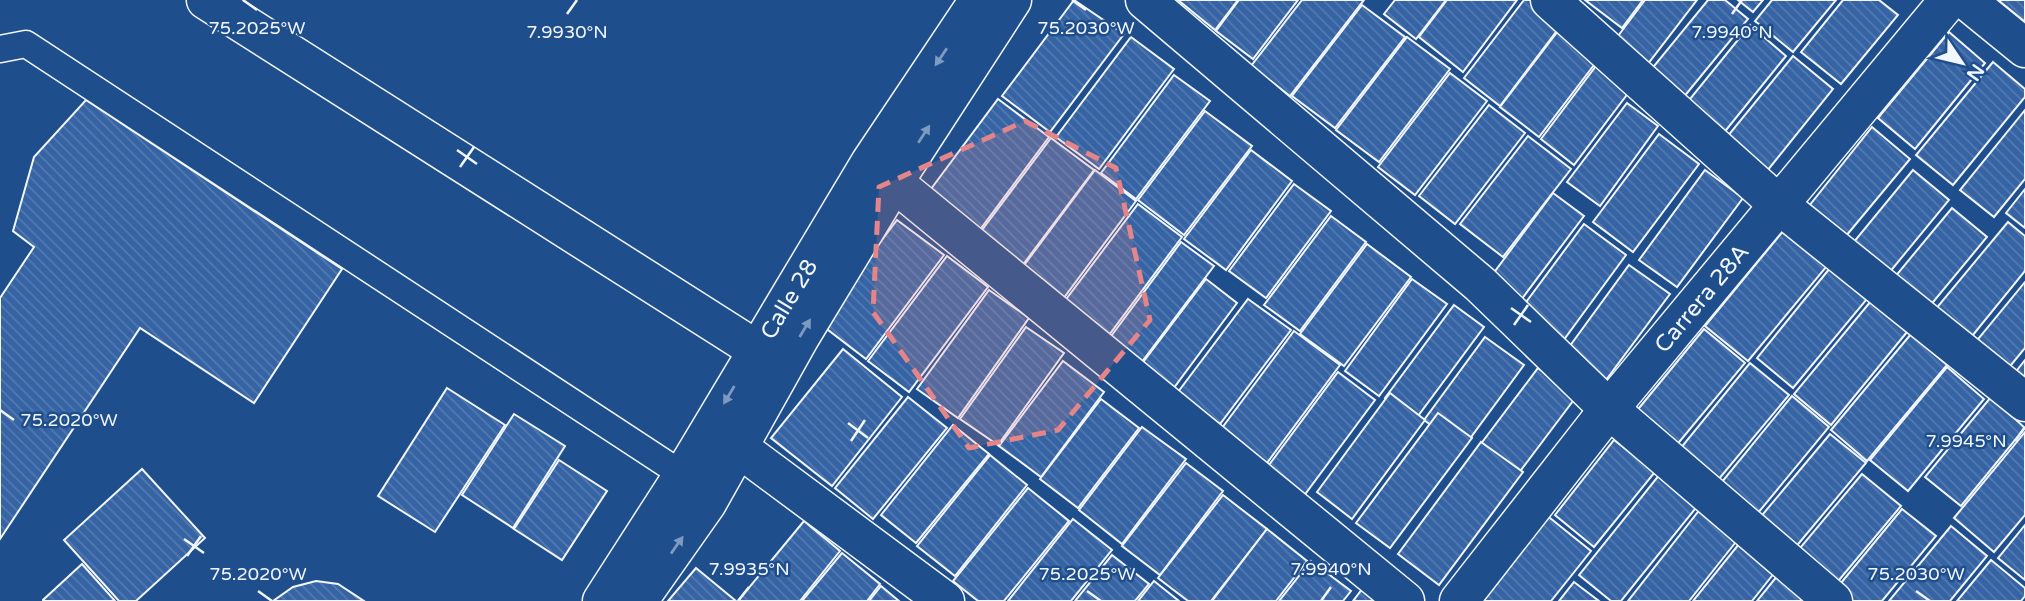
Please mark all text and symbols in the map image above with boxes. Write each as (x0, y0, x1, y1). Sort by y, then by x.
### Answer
text: 75.2025°W (209, 17, 305, 39)
text: 75.2030°W (1037, 17, 1135, 39)
text: 7.9930°N (526, 21, 608, 43)
text: 7.9940°N (1691, 21, 1773, 43)
north arrow (1927, 28, 1997, 98)
one-way arrow (934, 48, 948, 66)
text: N (1962, 60, 1988, 85)
one-way arrow (918, 125, 931, 144)
street label: Carrera 28A (1649, 239, 1755, 359)
street label: Calle 28 (755, 254, 824, 345)
one-way arrow (799, 319, 812, 338)
one-way arrow (723, 386, 736, 405)
text: 75.2020°W (20, 409, 118, 431)
text: 7.9945°N (1925, 430, 2007, 452)
one-way arrow (670, 536, 684, 554)
text: 7.9935°N (708, 558, 790, 580)
text: 7.9940°N (1290, 558, 1372, 580)
text: 75.2020°W (209, 563, 307, 585)
text: 75.2025°W (1039, 563, 1135, 585)
text: 75.2030°W (1867, 563, 1965, 585)

